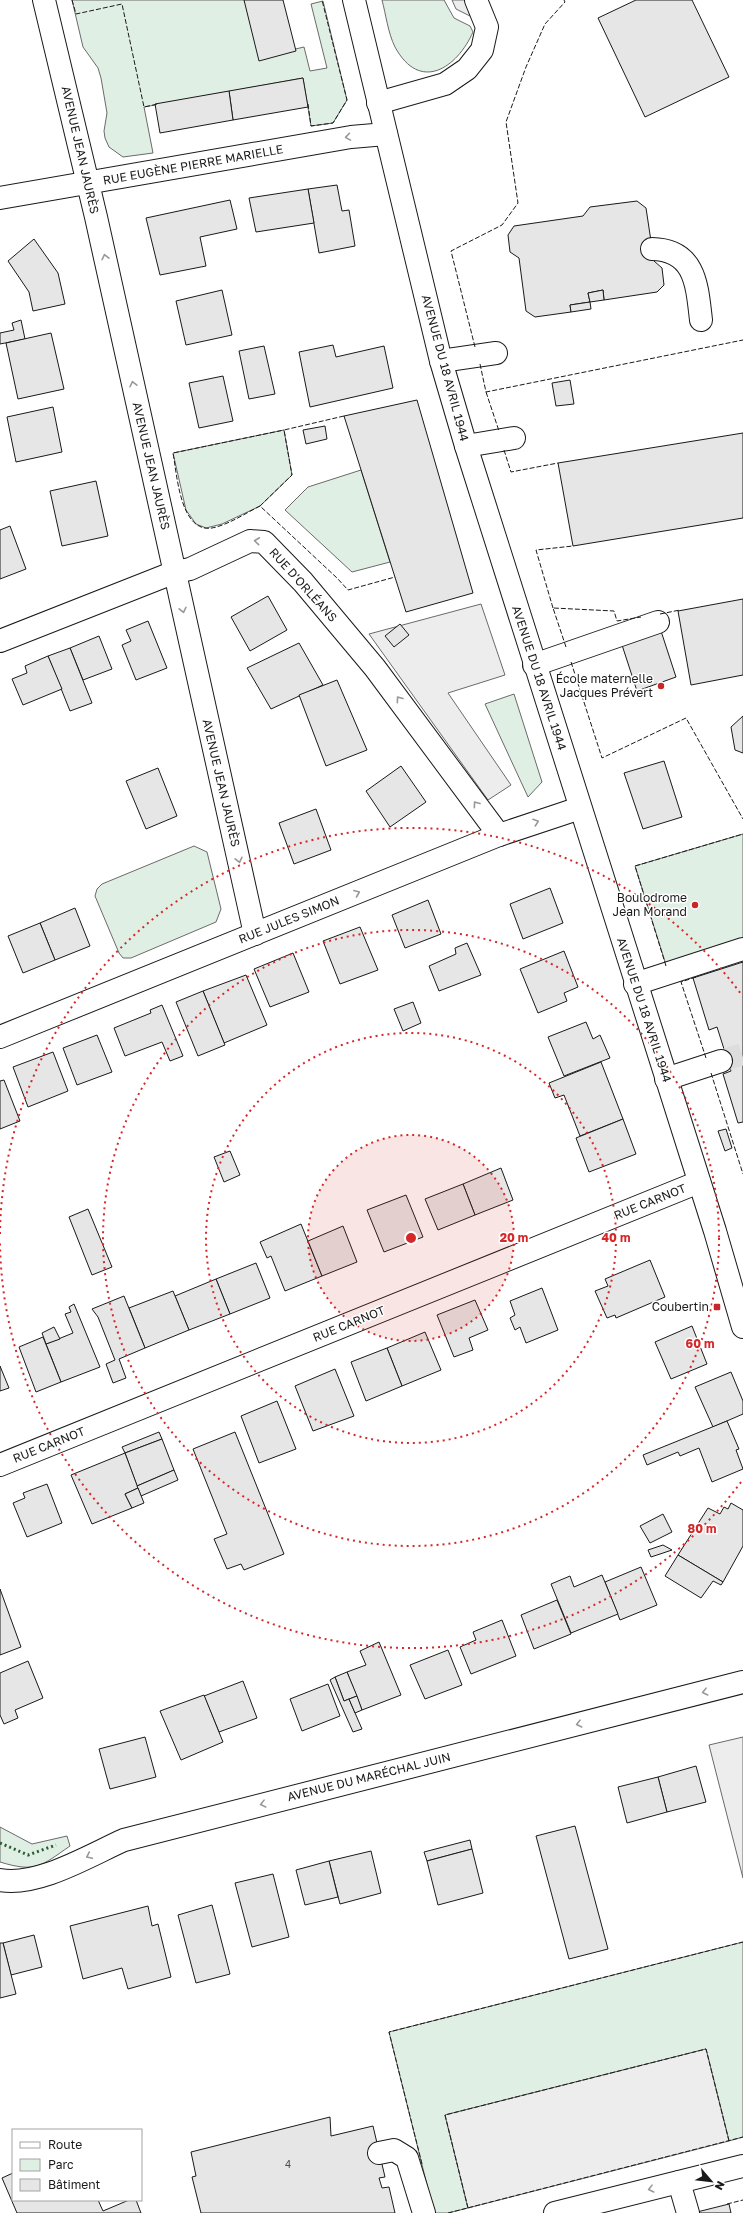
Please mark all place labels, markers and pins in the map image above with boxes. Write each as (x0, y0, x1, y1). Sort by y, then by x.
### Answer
place label: École maternelle Jacques Prévert (556, 671, 653, 700)
marker: École maternelle Jacques Prévert (656, 681, 666, 691)
place label: Boulodrome Jean Morand (613, 890, 687, 919)
marker: Boulodrome Jean Morand (690, 900, 700, 910)
centre of rings (404, 1231, 418, 1245)
place label: Coubertin (652, 1299, 709, 1314)
marker: Coubertin (712, 1302, 722, 1312)

